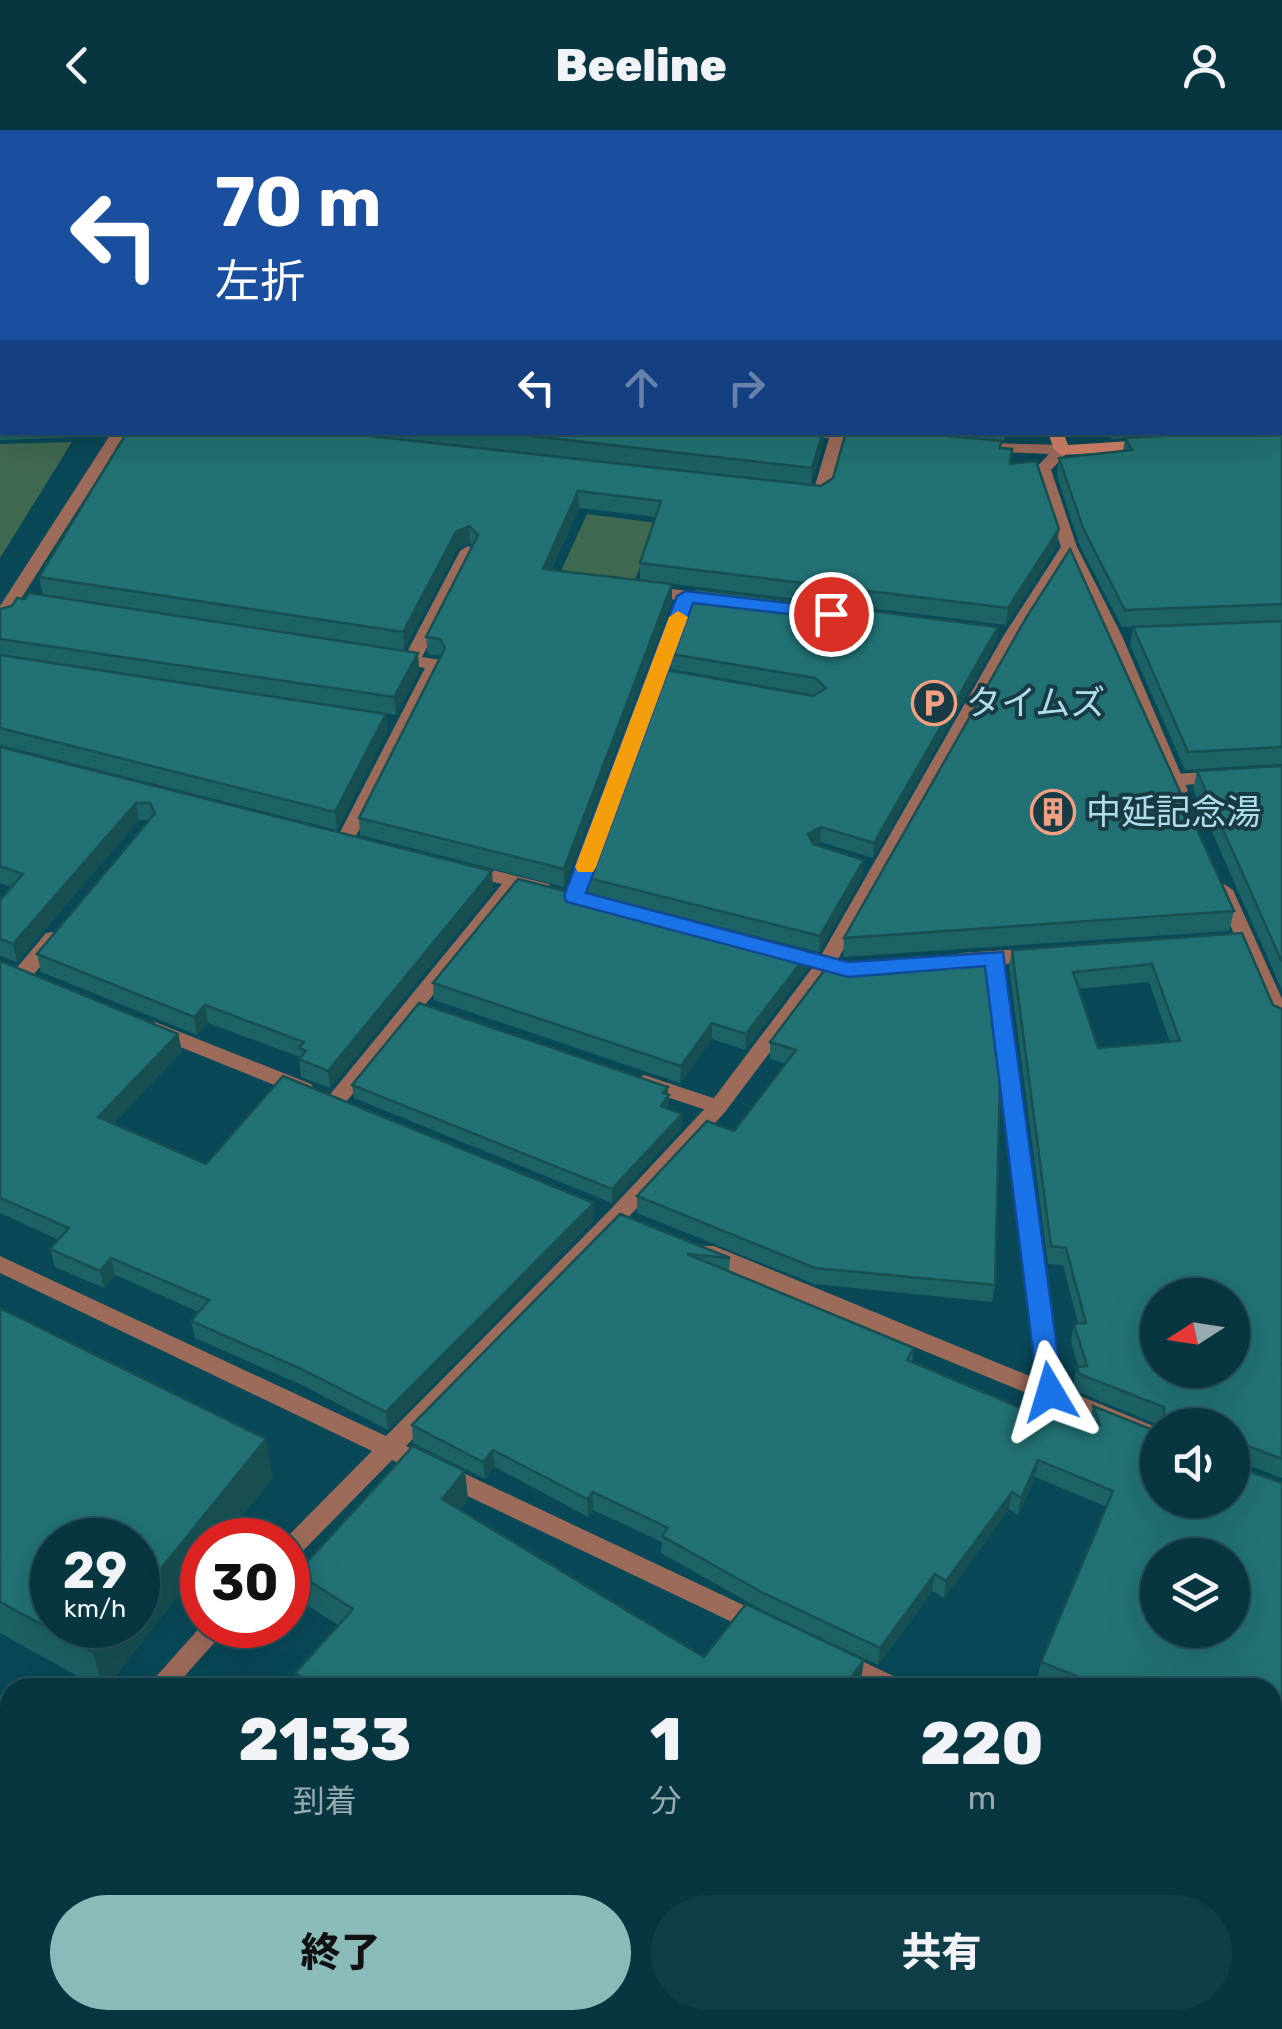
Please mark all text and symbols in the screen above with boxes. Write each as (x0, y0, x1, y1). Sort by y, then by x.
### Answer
icon: back (50, 38, 105, 93)
icon: person (1177, 38, 1232, 93)
text: Beeline (555, 39, 727, 92)
text: 70 m (215, 161, 382, 244)
icon: left (50, 170, 180, 300)
text: 左折 (215, 255, 305, 308)
icon: left (509, 360, 564, 415)
icon: ahead (614, 360, 669, 415)
icon: right (719, 360, 774, 415)
pin (789, 572, 874, 657)
icon: arrive (804, 587, 859, 642)
parking icon: タイムズ (911, 680, 957, 726)
place label: タイムズ (966, 682, 1105, 724)
building icon: 中延記念湯 (1030, 789, 1076, 835)
place label: 中延記念湯 (1086, 791, 1261, 833)
north arrow (1140, 1278, 1250, 1388)
map controls (1140, 1278, 1250, 1648)
position arrow (998, 1340, 1102, 1444)
button: sound (1140, 1408, 1250, 1518)
speed limit sign: 30 (180, 1518, 310, 1648)
button: layers (1140, 1538, 1250, 1648)
text: 29 (63, 1541, 127, 1601)
text: km/h (64, 1594, 126, 1623)
text: 21:33 (239, 1704, 411, 1775)
text: 1 (650, 1704, 682, 1775)
text: 220 (920, 1708, 1043, 1779)
text: m (968, 1779, 996, 1817)
text: 到着 (293, 1782, 357, 1820)
text: 分 (650, 1782, 682, 1820)
button: 終了 (50, 1895, 631, 2010)
button: 共有 (651, 1895, 1232, 2010)

